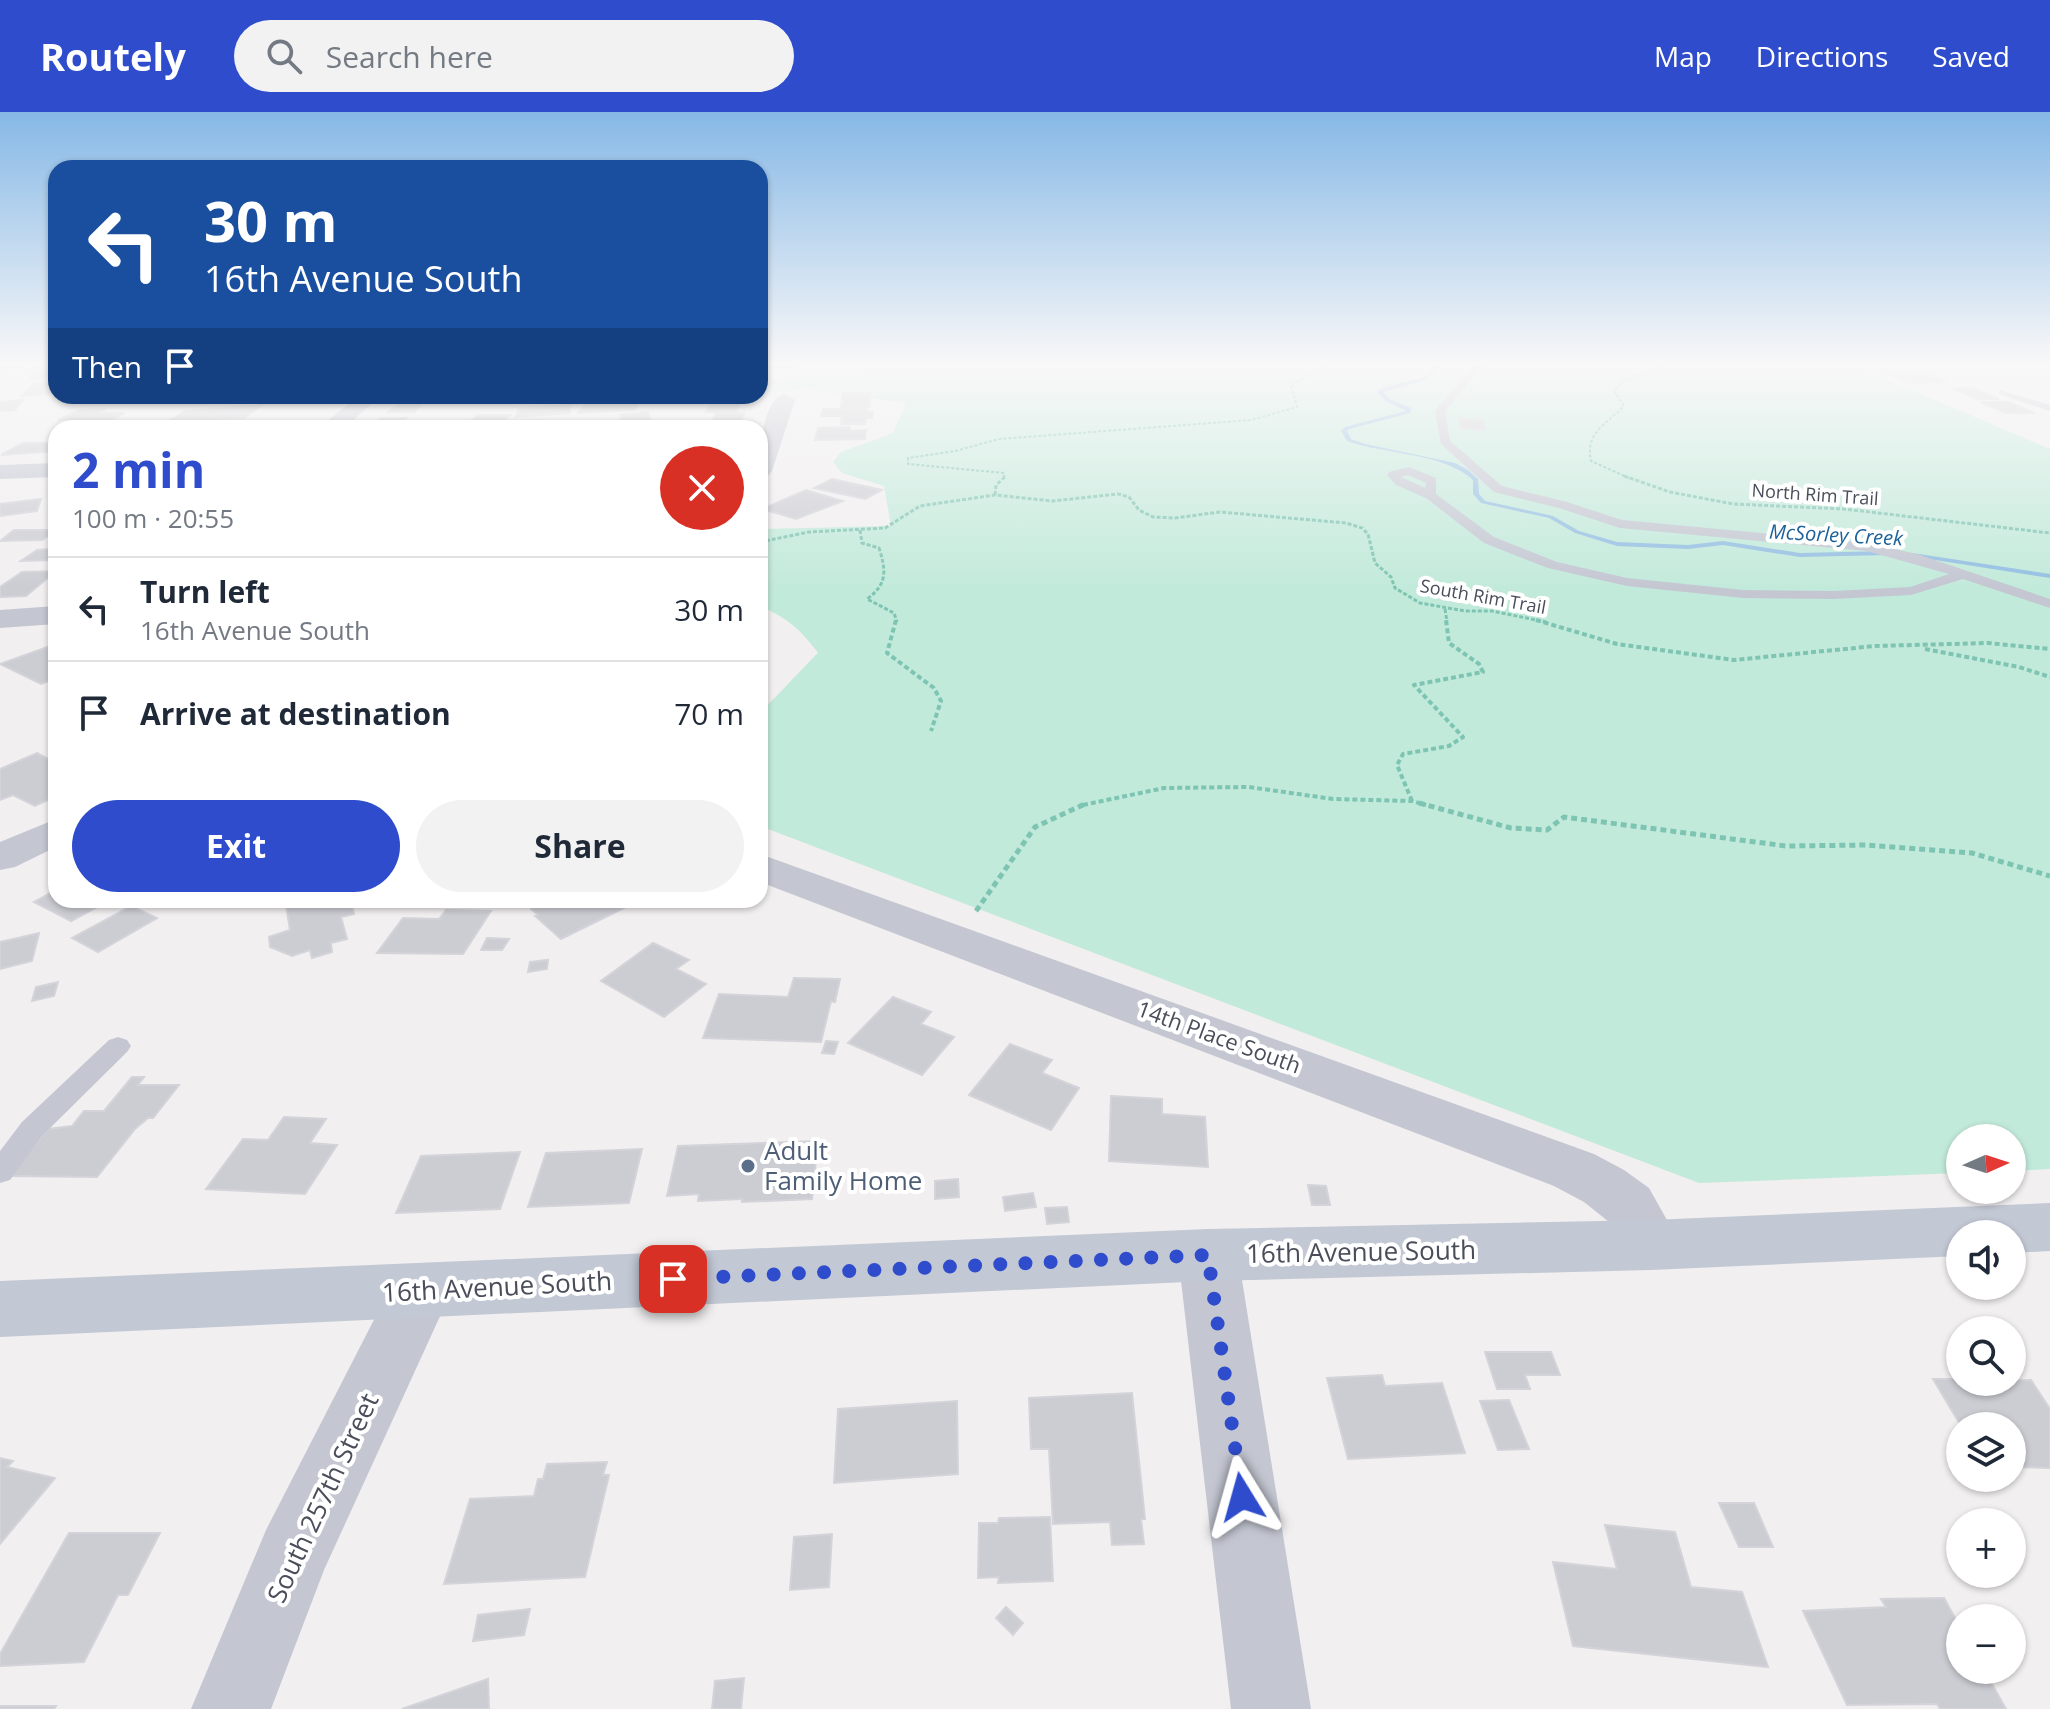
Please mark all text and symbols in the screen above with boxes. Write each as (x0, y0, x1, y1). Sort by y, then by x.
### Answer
search box (234, 20, 794, 92)
text: Routely (40, 30, 186, 82)
icon: search (262, 34, 306, 78)
text: Search here (326, 36, 493, 77)
text: Map (1654, 37, 1712, 75)
text: Directions (1756, 37, 1888, 75)
text: Saved (1932, 37, 2010, 75)
text: 30 m (204, 182, 338, 258)
icon: left (72, 192, 176, 296)
text: 16th Avenue South (204, 254, 523, 303)
icon: arrive (158, 344, 202, 388)
text: Then (72, 346, 142, 387)
text: 2 min (72, 437, 205, 502)
button: close (660, 446, 744, 530)
street label: North Rim Trail (1751, 478, 1879, 510)
text: 100 m · 20:55 (72, 500, 234, 536)
water label: McSorley Creek (1769, 518, 1905, 552)
text: Turn left (140, 571, 270, 612)
street label: South Rim Trail (1418, 573, 1548, 619)
icon: left (72, 587, 116, 631)
text: 30 m (674, 589, 744, 630)
text: 16th Avenue South (140, 612, 370, 648)
icon: arrive (72, 691, 116, 735)
text: Arrive at destination (140, 693, 451, 734)
text: 70 m (674, 693, 744, 734)
button: Exit (72, 800, 400, 892)
button: Share (416, 800, 744, 892)
street label: 14th Place South (1133, 993, 1305, 1080)
north arrow (1946, 1124, 2026, 1204)
map controls (1946, 1124, 2026, 1684)
place label: Adult Family Home (764, 1132, 922, 1198)
marker: Adult Family Home (739, 1157, 757, 1175)
button: sound (1946, 1220, 2026, 1300)
street label: 16th Avenue South (1246, 1231, 1476, 1271)
pin (639, 1245, 707, 1313)
icon: arrive (651, 1257, 695, 1301)
street label: 16th Avenue South (381, 1262, 613, 1310)
button: search (1946, 1316, 2026, 1396)
street label: South 257th Street (258, 1387, 386, 1608)
button: layers (1946, 1412, 2026, 1492)
position arrow (1200, 1455, 1284, 1539)
button: + (1946, 1508, 2026, 1588)
button: − (1946, 1604, 2026, 1684)

